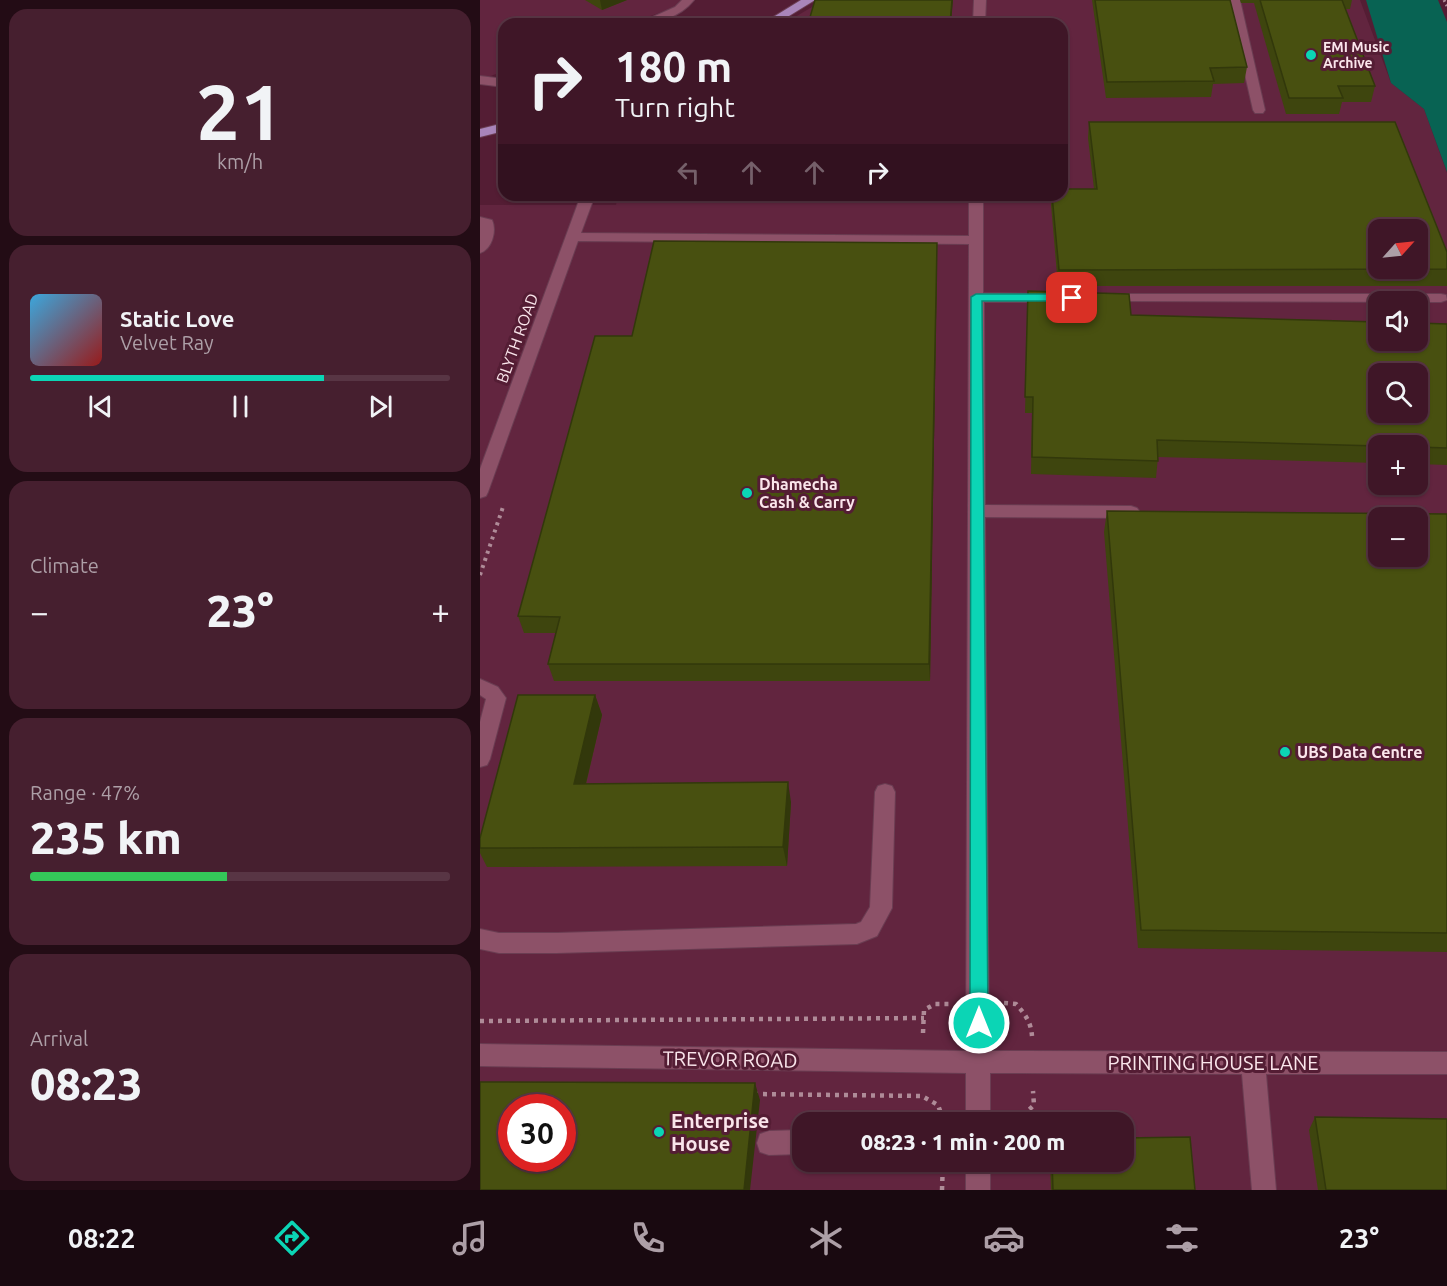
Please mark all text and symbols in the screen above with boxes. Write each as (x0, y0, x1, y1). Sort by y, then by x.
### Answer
place label: EMI Music Archive (1323, 39, 1389, 71)
icon: right (516, 42, 594, 120)
text: 180 m (615, 43, 732, 90)
marker: EMI Music Archive (1304, 48, 1318, 62)
text: 21 (196, 67, 284, 155)
text: Turn right (615, 92, 735, 122)
text: km/h (217, 150, 263, 173)
icon: left (672, 156, 705, 189)
icon: ahead (735, 156, 768, 189)
icon: ahead (798, 156, 831, 189)
icon: right (861, 156, 894, 189)
north arrow (1368, 219, 1428, 279)
map controls (1368, 219, 1428, 567)
pin (1046, 272, 1097, 323)
icon: arrive (1055, 281, 1088, 314)
street label: BLYTH ROAD (492, 291, 542, 385)
button: sound (1368, 291, 1428, 351)
text: Static Love (120, 306, 235, 331)
text: Velvet Ray (120, 331, 214, 354)
button: search (1368, 363, 1428, 423)
icon: previous (84, 390, 117, 423)
icon: pause (224, 390, 257, 423)
icon: next (364, 390, 397, 423)
button: + (1368, 435, 1428, 495)
place label: Dhamecha Cash & Carry (759, 475, 855, 511)
marker: Dhamecha Cash & Carry (740, 486, 754, 500)
button: − (1368, 507, 1428, 567)
text: Climate (30, 554, 99, 577)
text: 23° (206, 585, 274, 636)
text: − (30, 593, 49, 630)
text: + (431, 593, 450, 630)
place label: UBS Data Centre (1297, 743, 1422, 761)
marker: UBS Data Centre (1278, 745, 1292, 759)
text: Range · 47% (30, 781, 140, 804)
text: 235 km (30, 812, 182, 863)
position arrow (947, 991, 1011, 1055)
text: Arrival (30, 1027, 88, 1050)
street label: TREVOR ROAD (662, 1046, 798, 1072)
street label: PRINTING HOUSE LANE (1108, 1051, 1318, 1074)
text: 08:23 (30, 1058, 143, 1109)
speed limit sign: 30 (498, 1094, 576, 1172)
place label: Enterprise House (671, 1109, 769, 1155)
marker: Enterprise House (652, 1125, 666, 1139)
text: 08:23 · 1 min · 200 m (861, 1129, 1065, 1154)
icon: directions (271, 1217, 313, 1259)
icon: music (449, 1217, 491, 1259)
icon: phone (627, 1217, 669, 1259)
icon: climate (805, 1217, 847, 1259)
icon: car (983, 1217, 1025, 1259)
icon: filters (1161, 1217, 1203, 1259)
text: 08:22 (68, 1223, 136, 1253)
text: 23° (1339, 1223, 1379, 1253)

